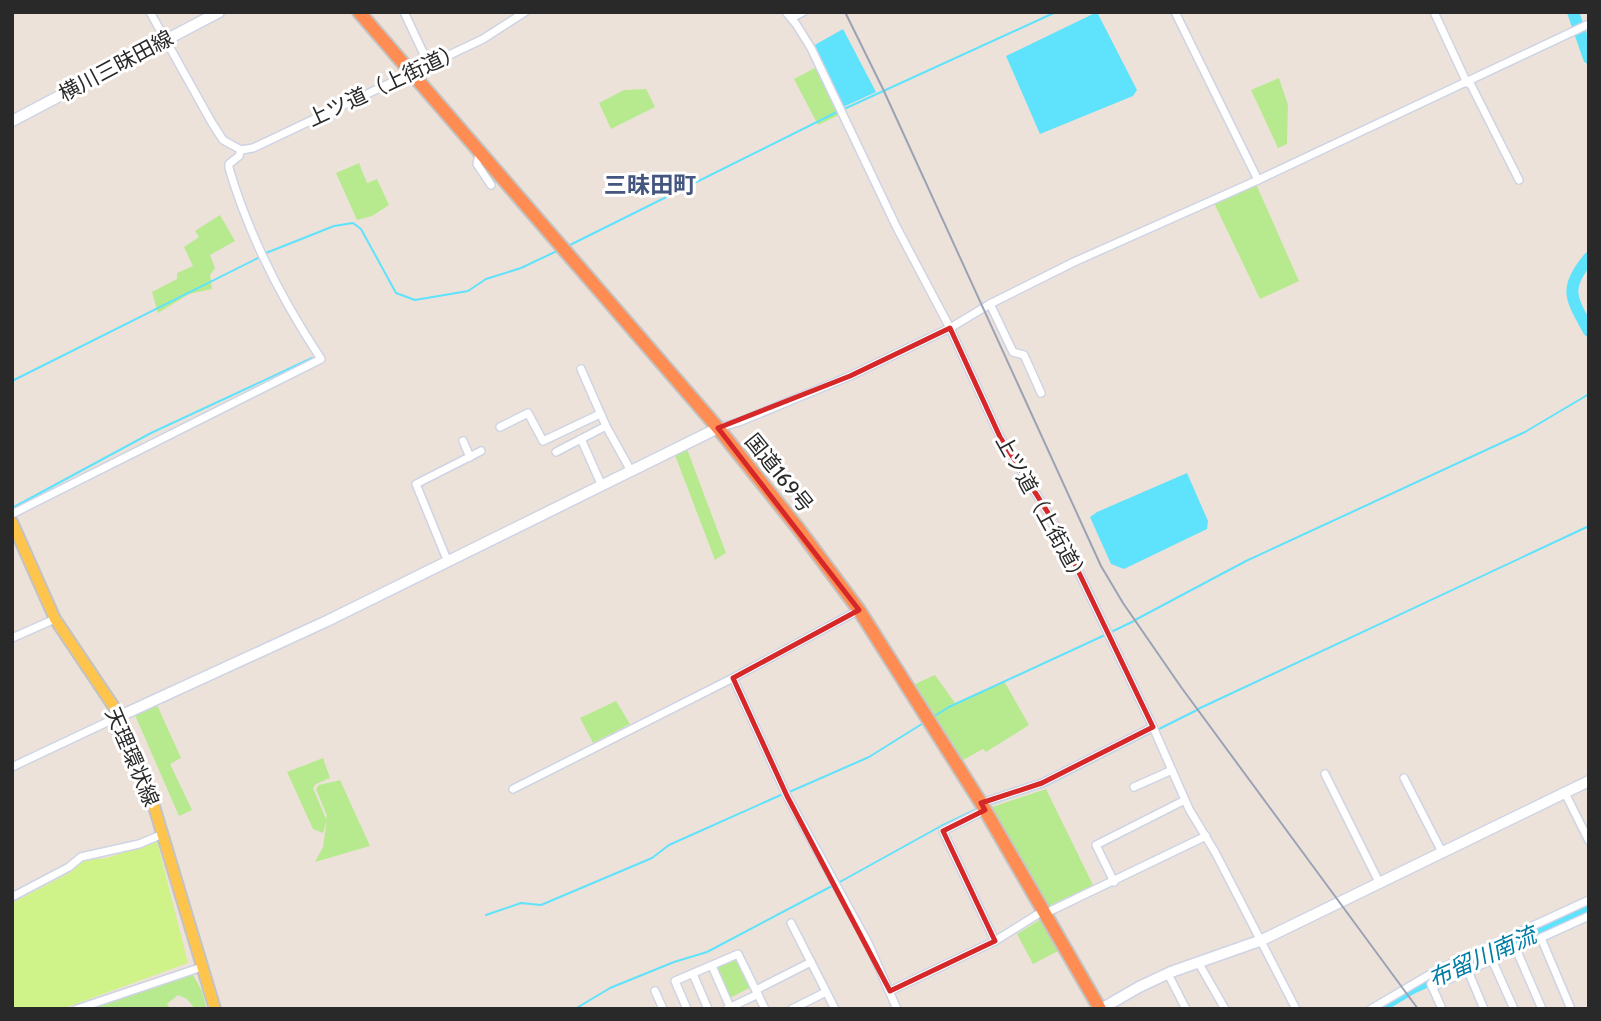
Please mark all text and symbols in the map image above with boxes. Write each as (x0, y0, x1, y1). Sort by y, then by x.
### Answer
street label: 横川三昧田線 (54, 25, 177, 106)
street label: 上ツ道（上街道） (303, 38, 466, 131)
district label: 三昧田町 (604, 171, 696, 199)
street label: 国道169号 (740, 428, 819, 517)
street label: 上ツ道（上街道） (991, 430, 1094, 589)
street label: 天理環状線 (100, 704, 164, 810)
water label: 布留川南流 (1424, 920, 1543, 993)

